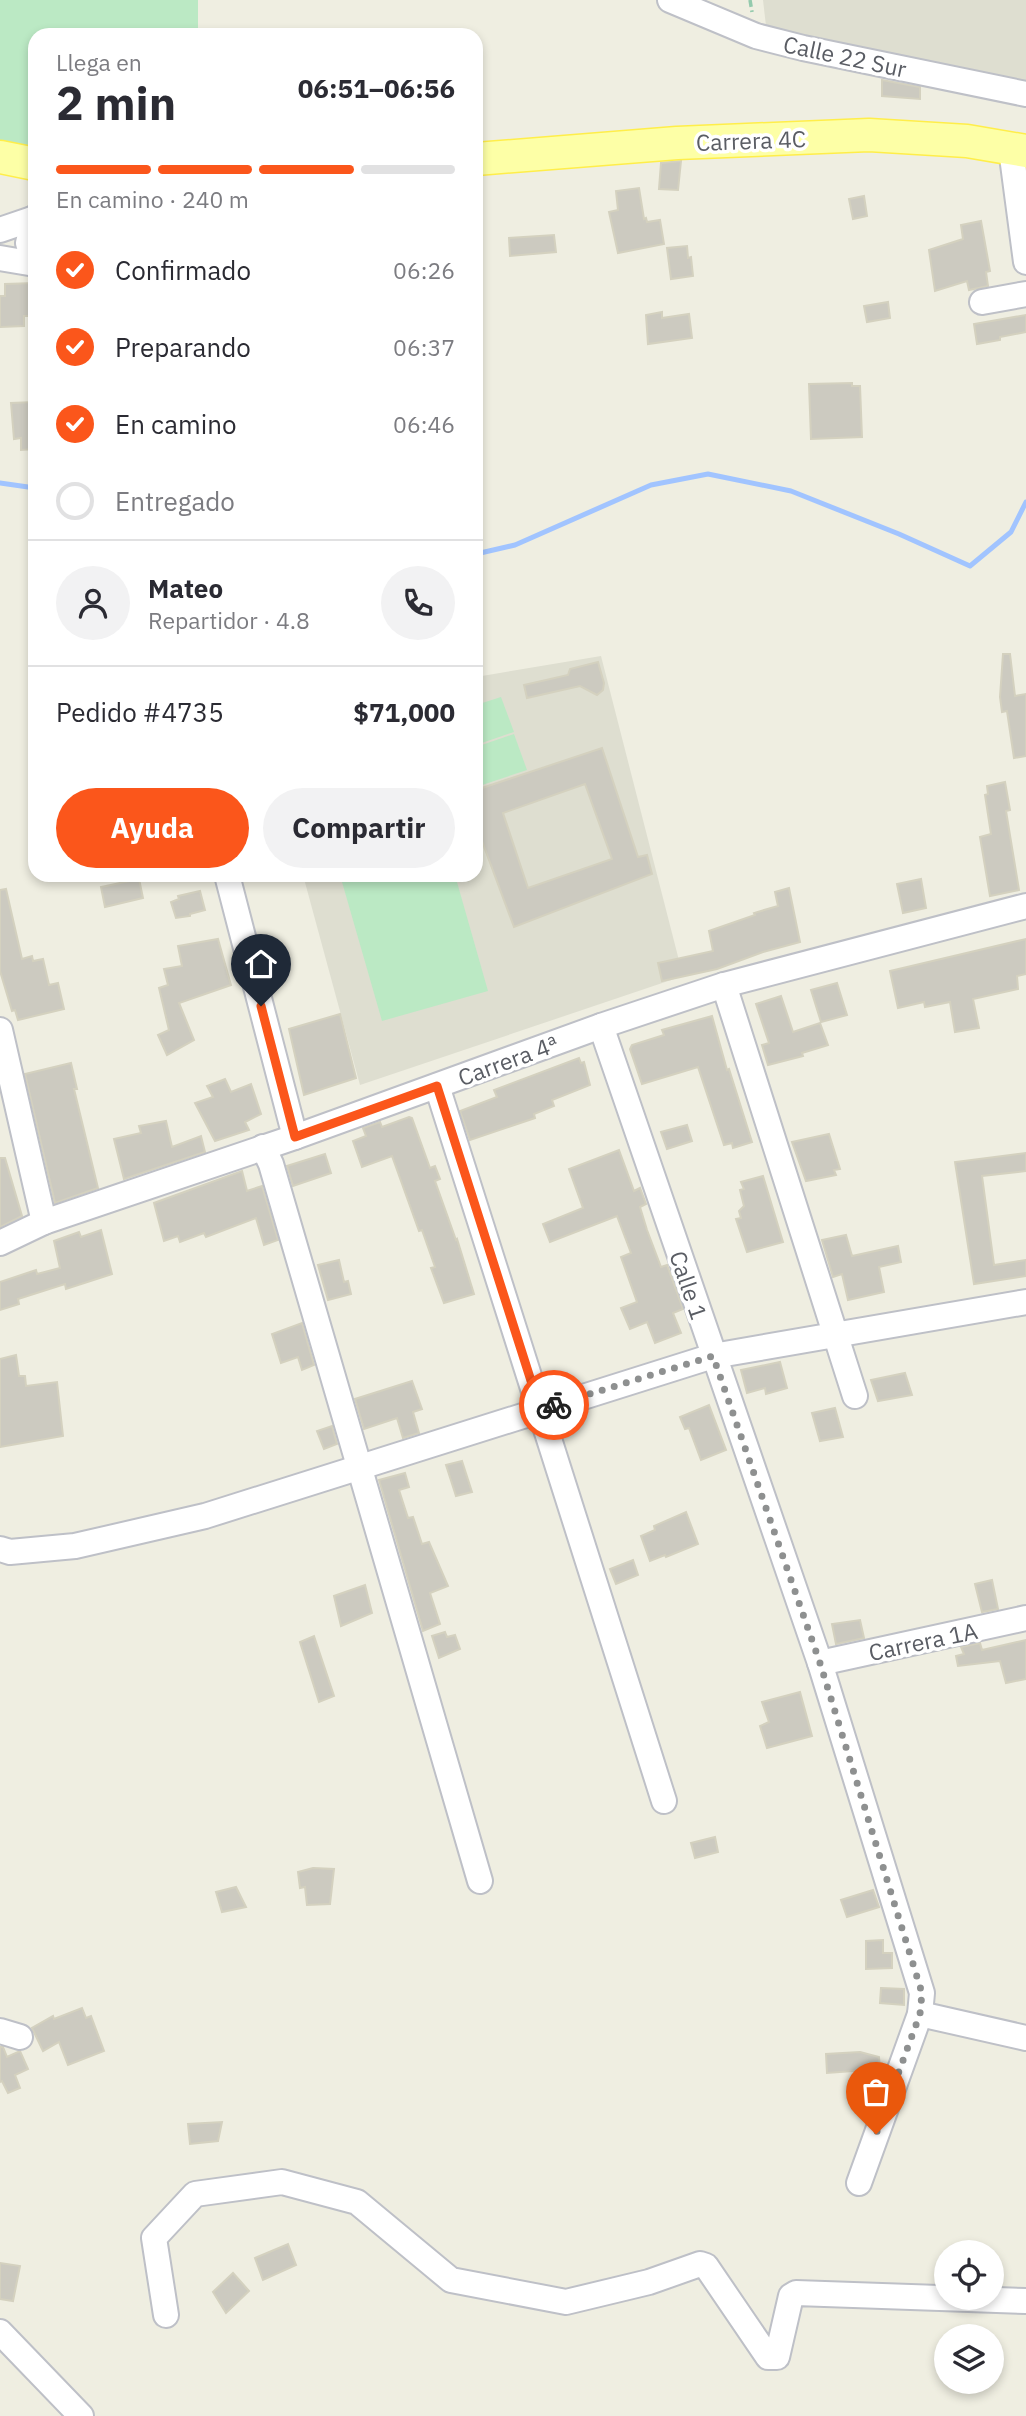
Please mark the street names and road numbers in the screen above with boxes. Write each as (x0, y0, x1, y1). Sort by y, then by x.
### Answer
street label: Calle 22 Sur (781, 28, 910, 84)
street label: Carrera 4C (695, 123, 807, 157)
street label: Carrera 4ª (454, 1028, 562, 1092)
street label: Calle 1 (663, 1247, 715, 1323)
street label: Carrera 1A (866, 1615, 980, 1667)

